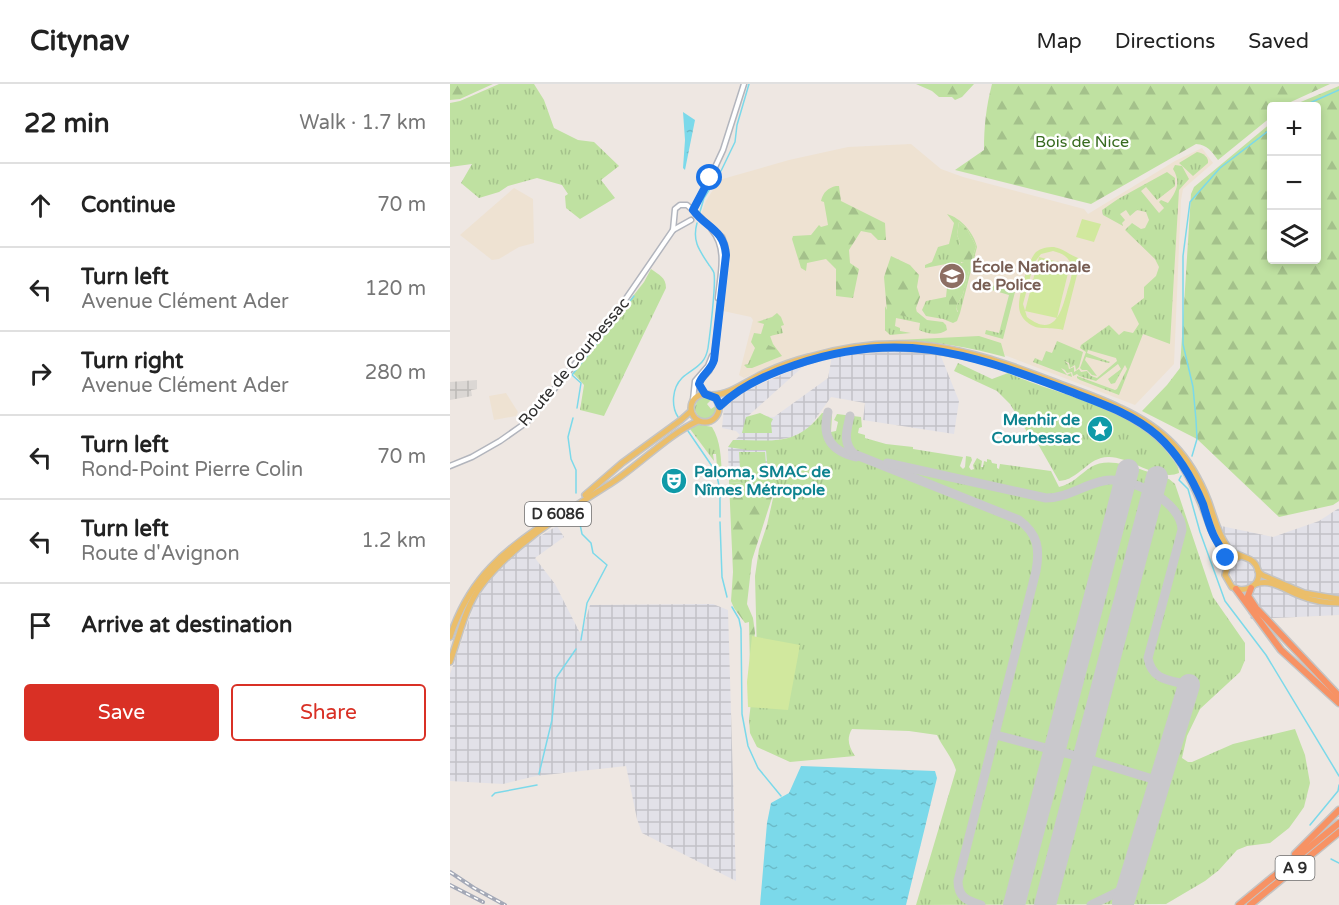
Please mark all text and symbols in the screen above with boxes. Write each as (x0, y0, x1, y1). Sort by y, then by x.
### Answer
text: Citynav (30, 24, 129, 58)
text: Map (1036, 29, 1082, 54)
text: Directions (1115, 29, 1215, 54)
text: Saved (1248, 29, 1309, 54)
map controls (1267, 102, 1321, 264)
button: + (1267, 102, 1321, 156)
text: 22 min (24, 108, 110, 139)
text: Walk · 1.7 km (299, 111, 426, 135)
park label: Bois de Nice (1035, 132, 1129, 152)
button: − (1267, 156, 1321, 210)
route start (696, 164, 722, 190)
icon: ahead (24, 189, 57, 222)
text: Continue (81, 192, 176, 218)
text: 70 m (377, 193, 426, 217)
button: layers (1267, 210, 1321, 264)
place label: École Nationale de Police (972, 257, 1091, 295)
school or university icon: École Nationale de Police (937, 261, 967, 291)
text: Turn left (81, 264, 169, 290)
icon: left (24, 273, 57, 306)
text: 120 m (365, 277, 426, 301)
text: Avenue Clément Ader (81, 290, 289, 314)
street label: Route de Courbessac (514, 294, 634, 430)
text: Turn right (81, 348, 183, 374)
icon: right (24, 357, 57, 390)
text: 280 m (365, 361, 426, 385)
text: Avenue Clément Ader (81, 374, 289, 398)
place label: Menhir de Courbessac (992, 410, 1080, 448)
place icon: Menhir de Courbessac (1085, 414, 1115, 444)
text: Turn left (81, 432, 169, 458)
icon: left (24, 441, 57, 474)
text: 70 m (377, 445, 426, 469)
text: Rond-Point Pierre Colin (81, 458, 303, 482)
place label: Paloma, SMAC de Nîmes Métropole (694, 462, 831, 500)
theatre icon: Paloma, SMAC de Nîmes Métropole (659, 466, 689, 496)
road number: D 6086 (525, 502, 591, 526)
text: Turn left (81, 516, 169, 542)
icon: left (24, 525, 57, 558)
text: 1.2 km (361, 529, 426, 553)
text: Route d'Avignon (81, 542, 240, 566)
route end (1212, 544, 1238, 570)
icon: arrive (24, 609, 57, 642)
text: Arrive at destination (81, 612, 292, 638)
button: Save (24, 684, 219, 741)
button: Share (231, 684, 426, 741)
road number: A 9 (1276, 856, 1314, 880)

